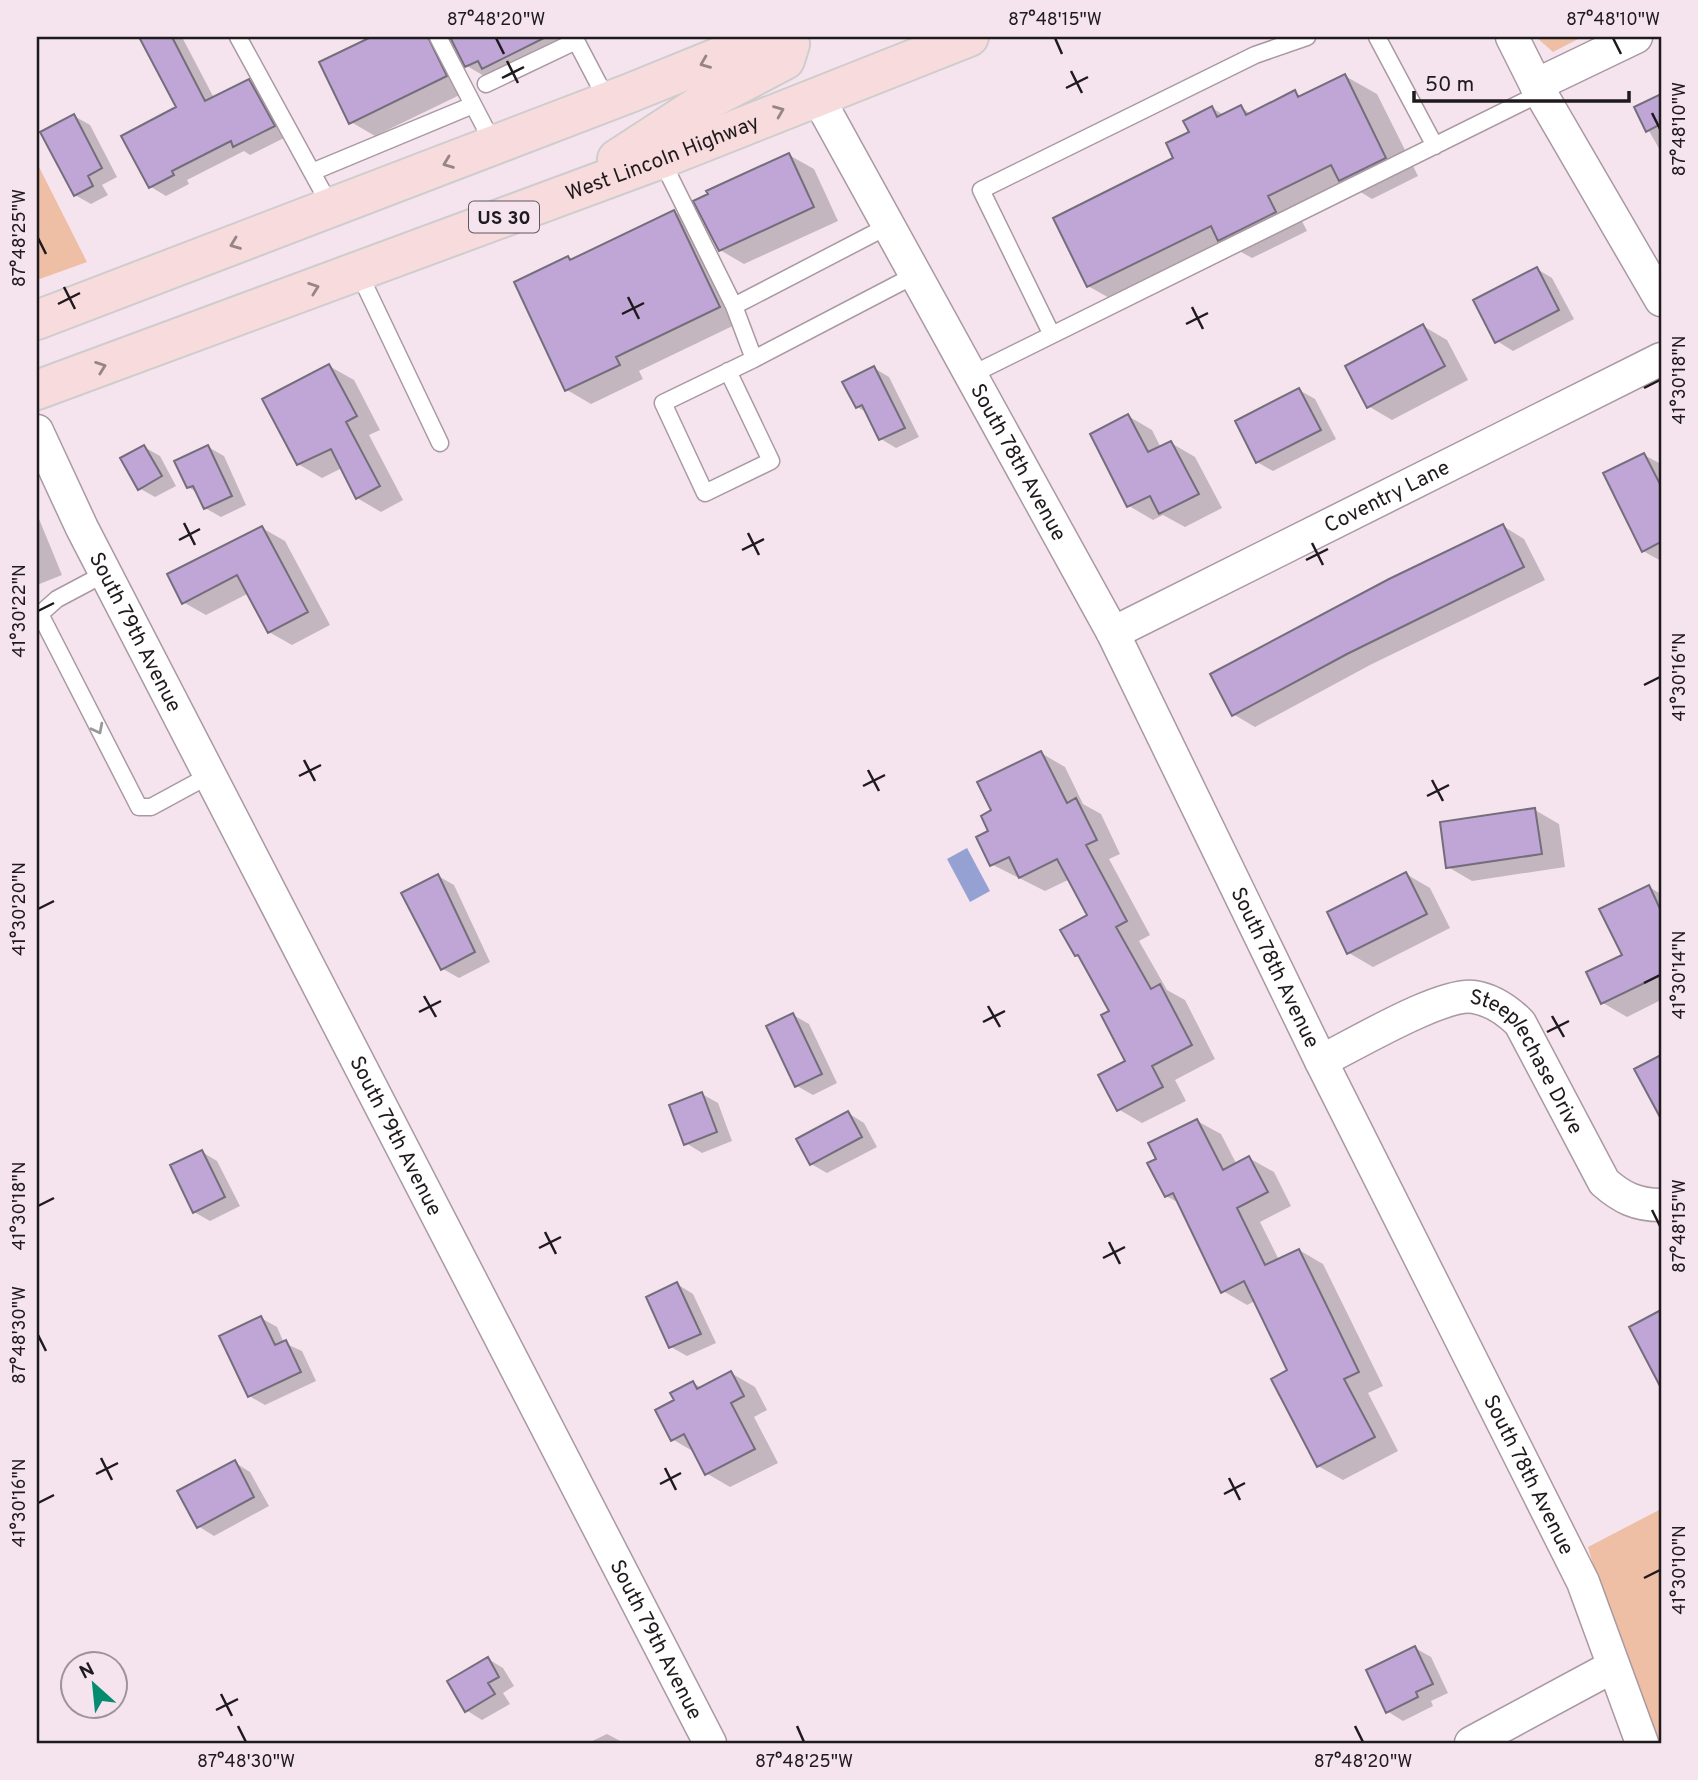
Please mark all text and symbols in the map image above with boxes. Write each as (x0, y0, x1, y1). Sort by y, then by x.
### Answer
text: 87°48'20"W (447, 9, 545, 32)
text: 87°48'15"W (1008, 9, 1102, 32)
text: 87°48'10"W (1566, 9, 1660, 32)
one-way arrow (700, 54, 712, 68)
scale bar (1414, 60, 1630, 104)
text: 50 m (1425, 72, 1474, 99)
text: 87°48'10"W (1669, 82, 1692, 176)
one-way arrow (772, 106, 784, 120)
street label: West Lincoln Highway (562, 109, 763, 208)
one-way arrow (442, 155, 454, 169)
text: 87°48'25"W (9, 189, 32, 287)
road number: US 30 (469, 202, 539, 232)
one-way arrow (229, 236, 242, 250)
one-way arrow (308, 282, 320, 296)
text: 41°30'18"N (1669, 335, 1692, 425)
one-way arrow (94, 361, 106, 375)
street label: South 78th Avenue (963, 379, 1072, 546)
street label: Coventry Lane (1320, 455, 1455, 540)
street label: South 79th Avenue (82, 548, 187, 717)
text: 41°30'22"N (9, 564, 32, 658)
text: 41°30'16"N (1669, 633, 1692, 721)
one-way arrow (90, 722, 104, 734)
text: 41°30'20"N (9, 862, 32, 956)
street label: South 78th Avenue (1224, 883, 1325, 1053)
text: 41°30'14"N (1669, 931, 1692, 1019)
street label: Steeplechase Drive (1467, 984, 1588, 1139)
street label: South 79th Avenue (342, 1052, 447, 1221)
text: 41°30'18"N (9, 1161, 32, 1251)
text: 87°48'15"W (1669, 1179, 1692, 1273)
text: 87°48'30"W (9, 1286, 32, 1384)
street label: South 78th Avenue (1476, 1391, 1579, 1560)
text: 41°30'16"N (9, 1459, 32, 1547)
text: 41°30'10"N (1669, 1525, 1692, 1615)
street label: South 79th Avenue (603, 1556, 708, 1725)
north arrow (60, 1650, 130, 1720)
text: N (76, 1658, 99, 1685)
text: 87°48'30"W (197, 1751, 295, 1774)
text: 87°48'25"W (755, 1751, 853, 1774)
text: 87°48'20"W (1314, 1751, 1412, 1774)

